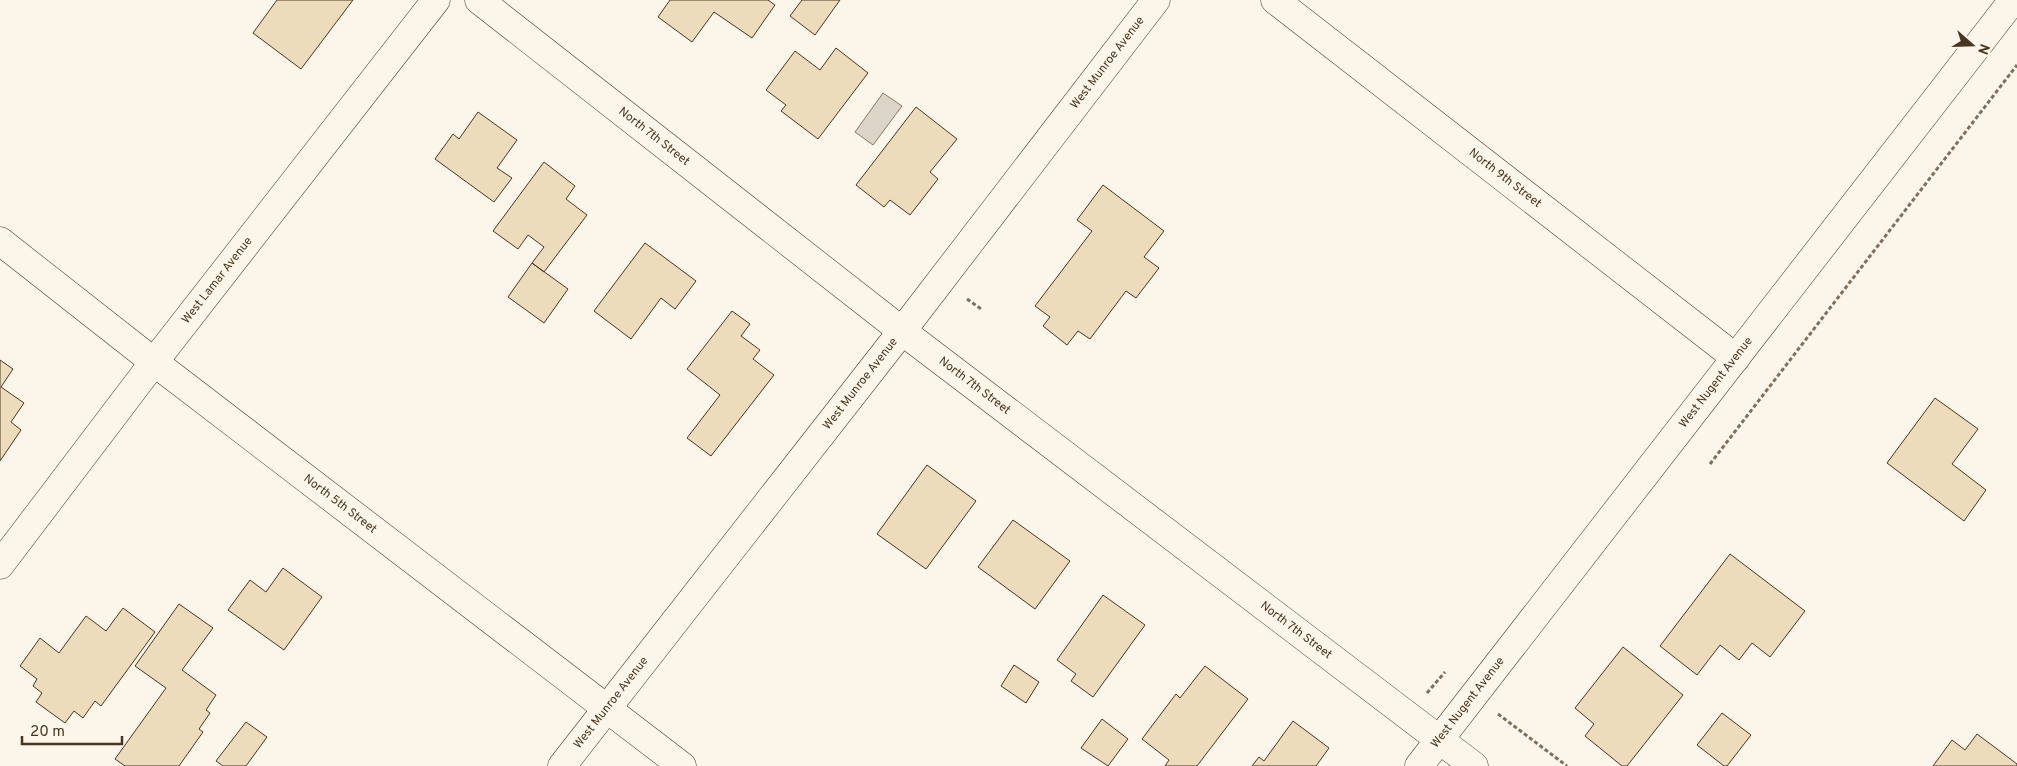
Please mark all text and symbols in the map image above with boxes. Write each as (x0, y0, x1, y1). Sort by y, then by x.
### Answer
street label: West Munroe Avenue (1067, 13, 1148, 113)
north arrow (1947, 20, 1997, 70)
text: N (1973, 41, 1993, 57)
street label: North 7th Street (615, 104, 693, 170)
street label: North 9th Street (1465, 145, 1545, 212)
street label: West Lamar Avenue (178, 234, 256, 327)
street label: West Nugent Avenue (1676, 334, 1757, 432)
street label: West Munroe Avenue (820, 335, 902, 433)
street label: North 7th Street (935, 354, 1014, 419)
street label: North 5th Street (300, 471, 380, 537)
street label: North 7th Street (1257, 598, 1335, 663)
street label: West Munroe Avenue (570, 654, 652, 752)
street label: West Nugent Avenue (1428, 654, 1508, 752)
scale bar (22, 714, 122, 746)
text: 20 m (30, 723, 65, 742)

